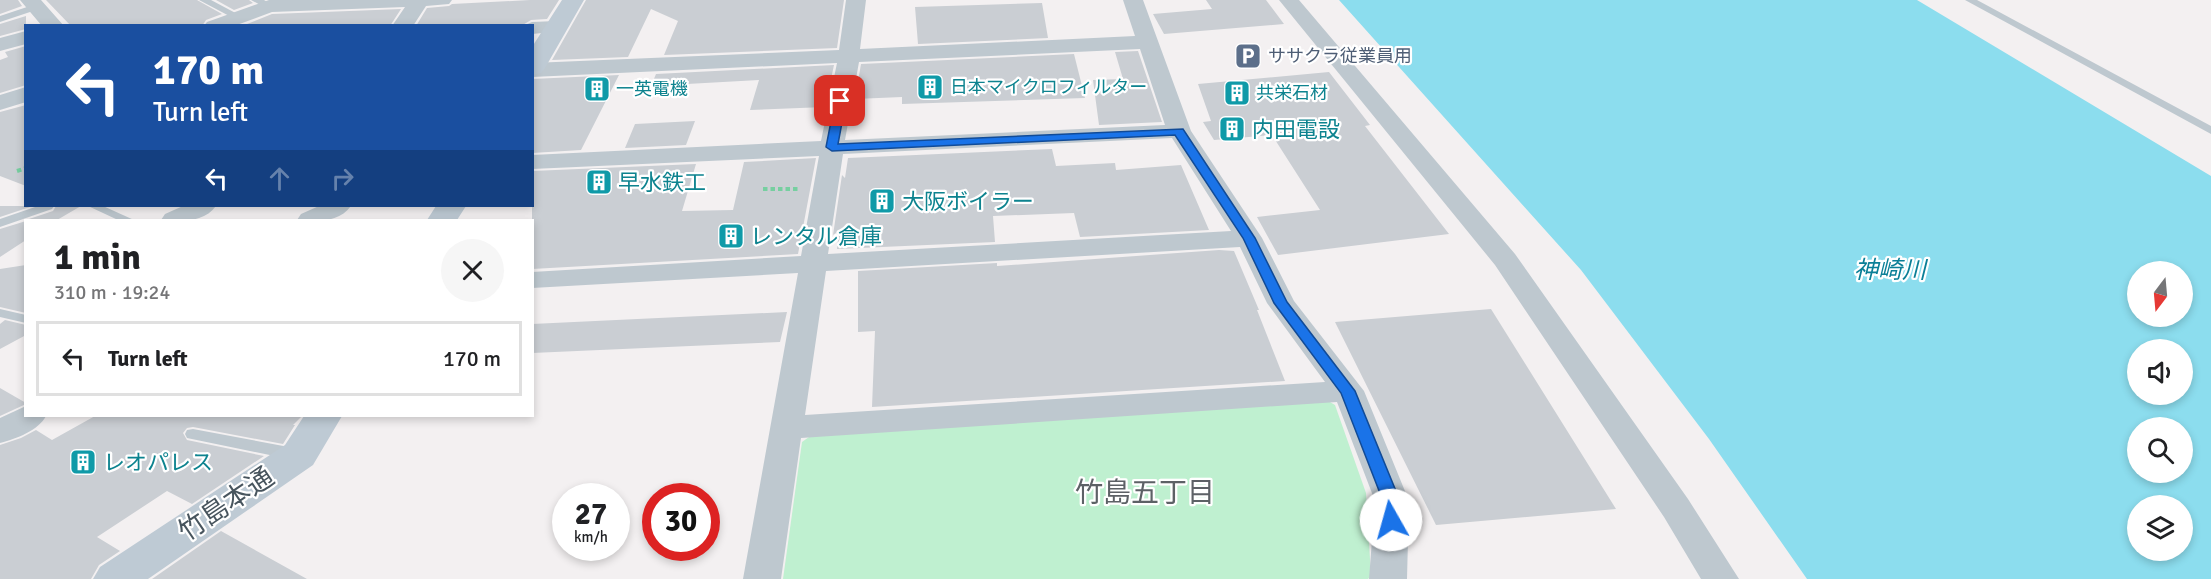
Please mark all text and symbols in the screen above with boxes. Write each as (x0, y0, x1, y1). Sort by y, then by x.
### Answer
parking icon: ササクラ従業員用 (1233, 41, 1263, 71)
text: 170 m (153, 45, 264, 96)
place label: ササクラ従業員用 (1268, 45, 1412, 67)
icon: left (54, 48, 132, 126)
building icon: 日本マイクロフィルター (915, 72, 945, 102)
building icon: 一英電機 (582, 74, 612, 104)
pin (814, 75, 865, 126)
place label: 日本マイクロフィルター (950, 76, 1147, 98)
place label: 一英電機 (616, 78, 688, 100)
building icon: 共栄石材 (1222, 78, 1252, 108)
place label: 共栄石材 (1256, 82, 1328, 104)
icon: arrive (823, 84, 856, 117)
text: Turn left (153, 96, 248, 129)
building icon: 内田電設 (1217, 114, 1247, 144)
place label: 内田電設 (1252, 116, 1340, 143)
icon: left (200, 162, 233, 195)
icon: ahead (263, 162, 296, 195)
icon: right (326, 162, 359, 195)
building icon: 早水鉄工 (584, 167, 614, 197)
place label: 早水鉄工 (618, 169, 706, 196)
building icon: 大阪ボイラー (867, 186, 897, 216)
place label: 大阪ボイラー (902, 188, 1034, 215)
building icon: レンタル倉庫 (716, 221, 746, 251)
place label: レンタル倉庫 (750, 223, 882, 250)
text: 1 min (54, 235, 141, 280)
button: close (441, 239, 504, 302)
water label: 神崎川 (1854, 255, 1929, 285)
north arrow (2127, 261, 2193, 327)
map controls (2127, 261, 2193, 561)
text: 310 m · 19:24 (54, 280, 170, 305)
button: sound (2127, 339, 2193, 405)
icon: left (57, 342, 90, 375)
text: Turn left (108, 345, 188, 372)
text: 170 m (443, 345, 501, 372)
button: search (2127, 417, 2193, 483)
building icon: レオパレス (68, 447, 98, 477)
place label: レオパレス (103, 449, 213, 476)
street label: 竹島本通 (172, 461, 280, 548)
district label: 竹島五丁目 (1075, 476, 1215, 510)
speed limit sign: 30 (642, 483, 720, 561)
position arrow (1359, 488, 1423, 552)
button: layers (2127, 495, 2193, 561)
text: 27 (575, 496, 607, 533)
text: km/h (574, 528, 608, 546)

